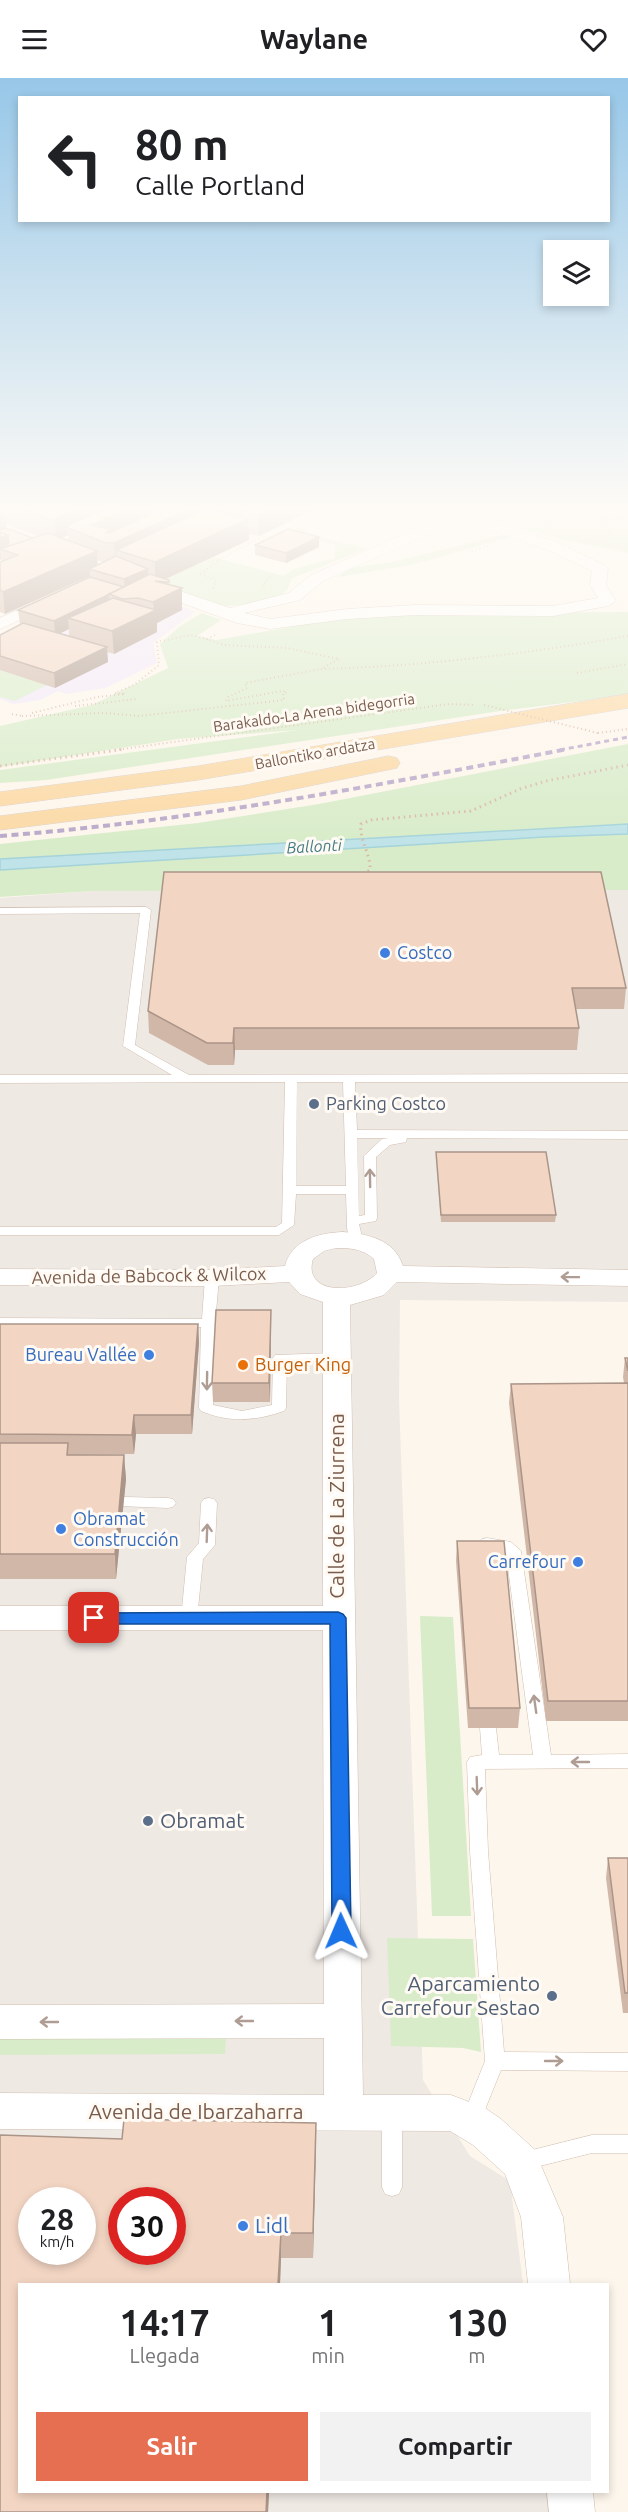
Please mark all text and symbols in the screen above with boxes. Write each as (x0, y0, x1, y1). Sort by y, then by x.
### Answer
icon: menu (18, 23, 51, 56)
icon: heart (577, 23, 610, 56)
text: Waylane (260, 24, 368, 54)
icon: left (36, 120, 114, 198)
text: 80 m (135, 121, 229, 168)
text: Calle Portland (135, 170, 305, 200)
map controls (543, 240, 609, 306)
button: layers (543, 240, 609, 306)
street label: Barakaldo-La Arena bidegorria (212, 690, 416, 735)
street label: Ballontiko ardatza (253, 735, 376, 772)
water label: Ballonti (286, 836, 343, 856)
place label: Costco (397, 942, 452, 962)
marker: Costco (378, 946, 392, 960)
place label: Parking Costco (326, 1093, 446, 1113)
marker: Parking Costco (307, 1097, 321, 1111)
one-way arrow (364, 1168, 376, 1188)
street label: Avenida de Babcock & Wilcox (31, 1263, 266, 1287)
one-way arrow (560, 1271, 580, 1282)
place label: Bureau Vallée (25, 1344, 137, 1364)
marker: Bureau Vallée (142, 1348, 156, 1362)
place label: Burger King (255, 1354, 351, 1374)
marker: Burger King (236, 1358, 250, 1372)
one-way arrow (201, 1371, 212, 1391)
street label: Calle de La Ziurrena (324, 1413, 348, 1599)
place label: Obramat Construcción (73, 1508, 179, 1549)
marker: Obramat Construcción (54, 1522, 68, 1536)
one-way arrow (202, 1523, 213, 1543)
place label: Carrefour (488, 1551, 566, 1571)
marker: Carrefour (571, 1555, 585, 1569)
pin (68, 1592, 119, 1643)
icon: arrive (77, 1601, 110, 1634)
one-way arrow (529, 1694, 540, 1714)
one-way arrow (570, 1756, 590, 1768)
one-way arrow (471, 1776, 482, 1796)
place label: Obramat (160, 1808, 244, 1832)
marker: Obramat (141, 1814, 155, 1828)
position arrow (309, 1899, 373, 1963)
place label: Aparcamiento Carrefour Sestao (381, 1971, 540, 2019)
marker: Aparcamiento Carrefour Sestao (545, 1989, 559, 2003)
one-way arrow (39, 2016, 59, 2028)
one-way arrow (234, 2016, 254, 2027)
one-way arrow (543, 2055, 563, 2067)
street label: Avenida de Ibarzaharra (88, 2099, 304, 2123)
speed limit sign: 30 (108, 2187, 186, 2265)
text: 28 (40, 2202, 74, 2236)
place label: Lidl (255, 2213, 289, 2237)
marker: Lidl (236, 2219, 250, 2233)
text: km/h (40, 2233, 74, 2250)
text: 14:17 (120, 2302, 210, 2343)
text: 1 (318, 2302, 338, 2343)
text: 130 (446, 2302, 507, 2343)
text: Llegada (130, 2344, 200, 2367)
text: min (311, 2344, 345, 2367)
text: m (468, 2344, 486, 2367)
button: Salir (36, 2412, 308, 2481)
button: Compartir (320, 2412, 591, 2481)

